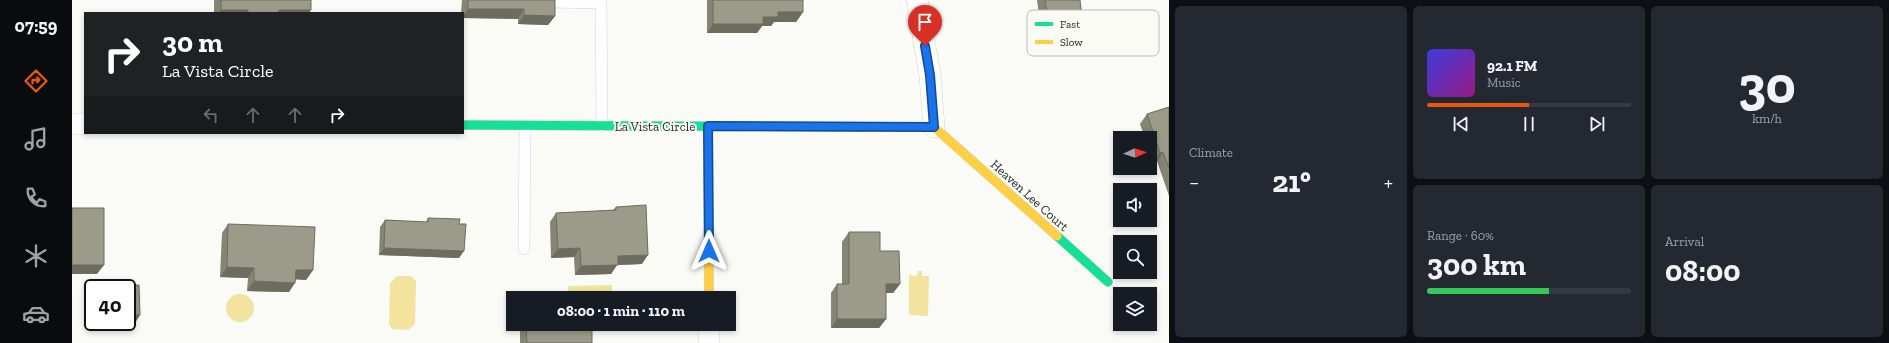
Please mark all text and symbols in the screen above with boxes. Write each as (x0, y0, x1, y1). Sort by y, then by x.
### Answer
pin (908, 5, 942, 46)
legend (1027, 10, 1159, 56)
icon: arrive (914, 11, 936, 33)
text: 07:59 (15, 15, 57, 37)
text: Fast (1060, 18, 1081, 31)
text: 30 m (162, 26, 223, 59)
icon: right (96, 28, 148, 80)
text: Slow (1060, 36, 1083, 49)
text: 30 (1738, 54, 1796, 116)
text: 92.1 FM (1487, 57, 1537, 75)
text: La Vista Circle (162, 60, 273, 82)
icon: directions (22, 67, 50, 95)
text: Music (1487, 75, 1521, 90)
icon: left (200, 104, 222, 126)
icon: ahead (242, 104, 264, 126)
icon: ahead (284, 104, 306, 126)
icon: right (326, 104, 348, 126)
text: km/h (1752, 111, 1782, 126)
icon: previous (1450, 113, 1472, 135)
icon: pause (1518, 113, 1540, 135)
icon: next (1586, 113, 1608, 135)
street label: La Vista Circle (615, 119, 695, 134)
icon: music (22, 125, 50, 153)
north arrow (1113, 131, 1157, 175)
map controls (1113, 131, 1157, 331)
text: Climate (1189, 145, 1233, 160)
street label: Heaven Lee Court (988, 157, 1072, 234)
text: 21° (1272, 164, 1311, 200)
text: − (1189, 169, 1199, 196)
text: + (1384, 169, 1393, 196)
button: sound (1113, 183, 1157, 227)
icon: phone (22, 184, 50, 212)
text: Range · 60% (1427, 228, 1494, 243)
position arrow (688, 230, 730, 272)
text: Arrival (1665, 234, 1704, 249)
button: search (1113, 235, 1157, 279)
icon: climate (22, 242, 50, 270)
text: 300 km (1427, 247, 1526, 283)
text: 08:00 (1665, 253, 1740, 289)
speed limit sign: 40 (84, 279, 136, 331)
button: layers (1113, 287, 1157, 331)
icon: car (22, 300, 50, 328)
text: 08:00 · 1 min · 110 m (557, 302, 685, 320)

